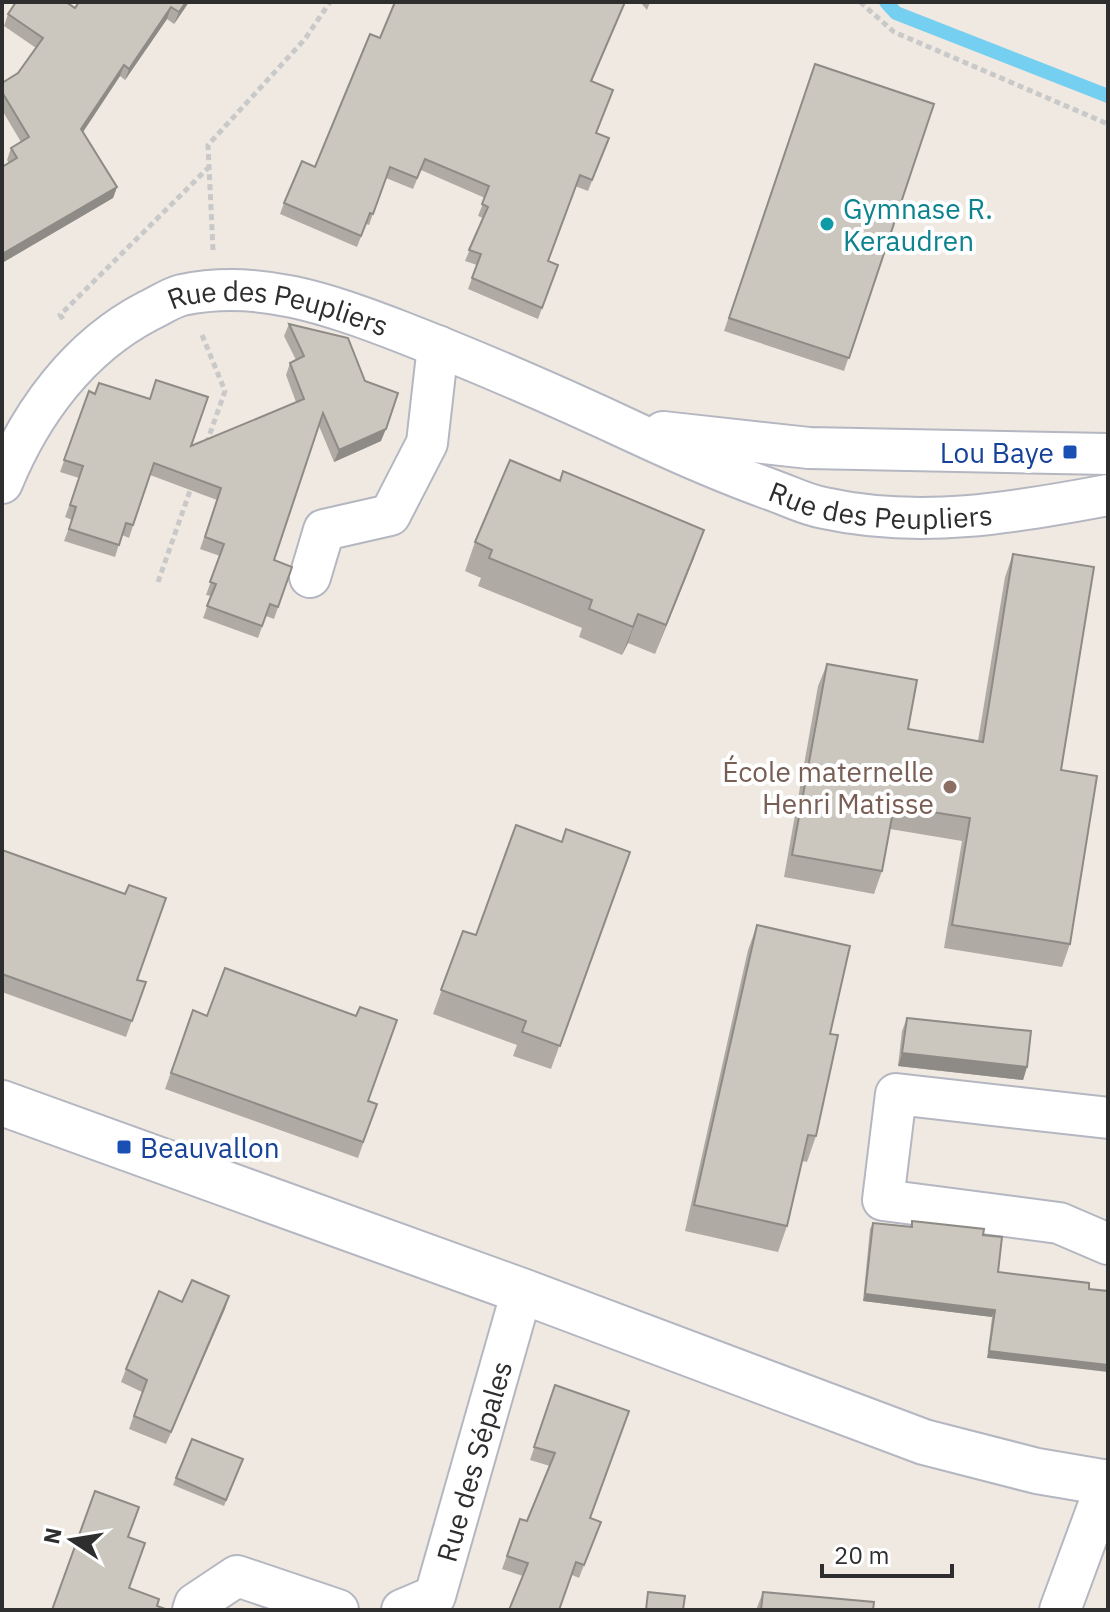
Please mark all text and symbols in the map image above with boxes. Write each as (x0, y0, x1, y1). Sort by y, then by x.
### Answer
place label: Gymnase R. Keraudren (843, 190, 993, 259)
marker: Gymnase R. Keraudren (818, 215, 836, 233)
street label: Rue des Peupliers (162, 271, 394, 344)
place label: Lou Baye (940, 434, 1054, 471)
marker: Lou Baye (1061, 443, 1079, 461)
street label: Rue des Peupliers (764, 472, 994, 537)
place label: École maternelle Henri Matisse (722, 753, 934, 822)
marker: École maternelle Henri Matisse (941, 778, 959, 796)
place label: Beauvallon (140, 1129, 280, 1166)
marker: Beauvallon (115, 1138, 133, 1156)
street label: Rue des Sépales (427, 1357, 520, 1566)
north arrow (32, 1500, 112, 1580)
text: N (36, 1525, 68, 1547)
scale bar (822, 1528, 952, 1578)
text: 20 m (834, 1539, 889, 1571)

